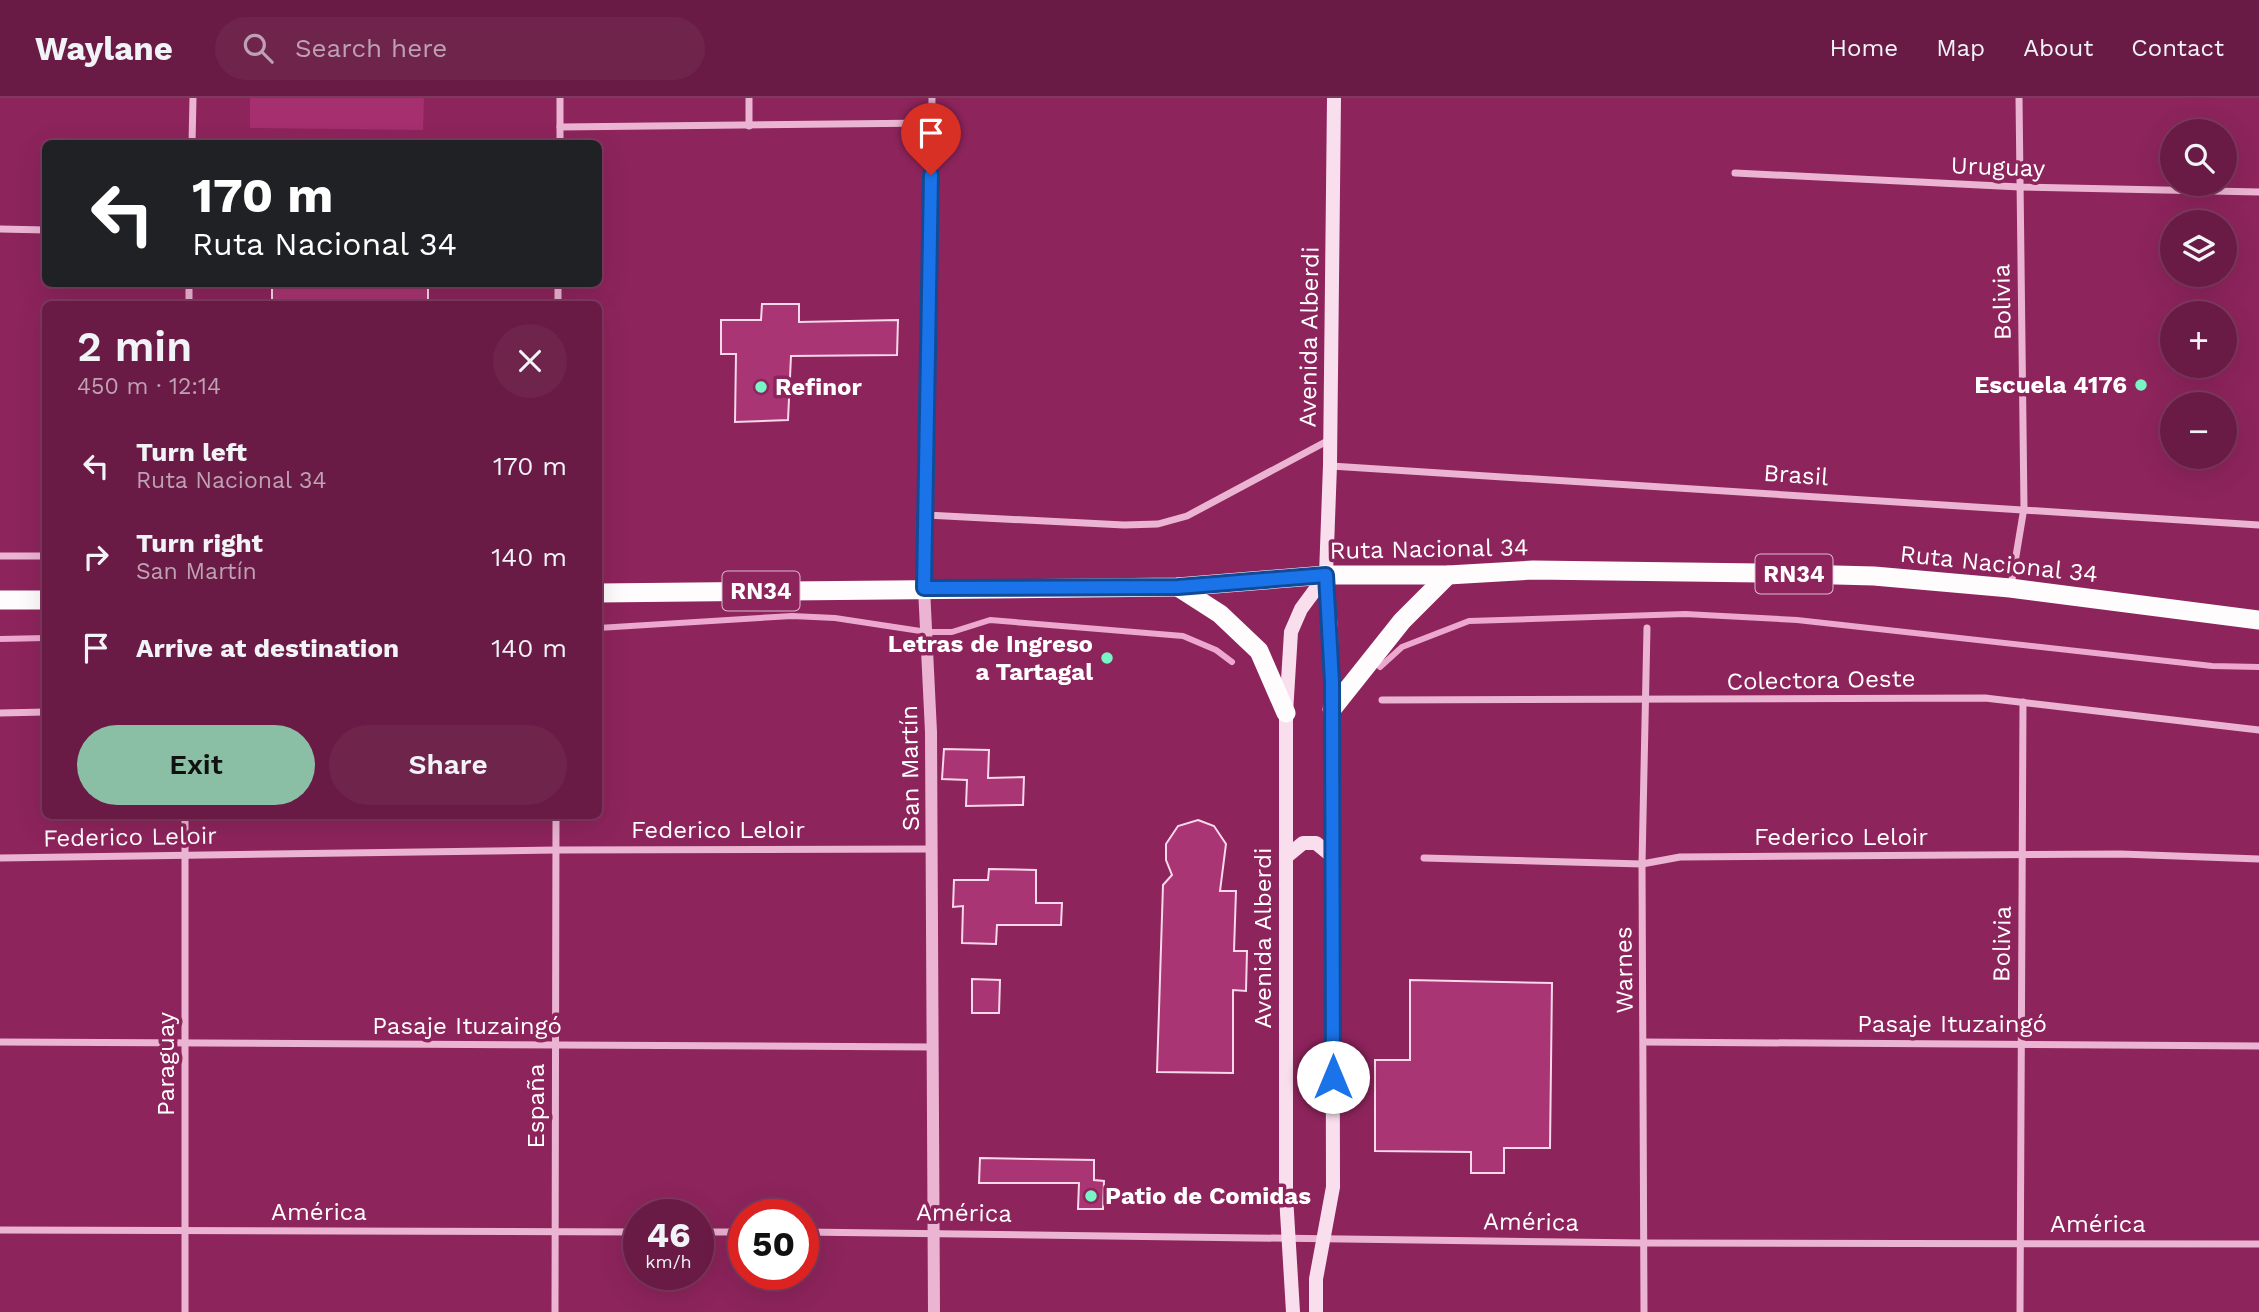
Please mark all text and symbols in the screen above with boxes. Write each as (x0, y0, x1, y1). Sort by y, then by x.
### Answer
search box (215, 17, 705, 80)
text: Waylane (35, 29, 173, 68)
icon: search (239, 29, 277, 67)
text: Search here (295, 33, 447, 63)
text: Home (1830, 34, 1898, 62)
text: Map (1936, 34, 1985, 62)
text: About (2023, 34, 2093, 62)
text: Contact (2131, 34, 2224, 62)
pin (901, 103, 961, 175)
icon: arrive (912, 114, 950, 152)
map controls (2160, 119, 2237, 469)
button: search (2160, 119, 2237, 196)
street label: Uruguay (1950, 151, 2046, 183)
text: 170 m (192, 166, 333, 224)
icon: left (77, 168, 168, 259)
button: layers (2160, 210, 2237, 287)
text: Ruta Nacional 34 (192, 225, 457, 263)
street label: Avenida Alberdi (1293, 246, 1325, 428)
street label: Bolivia (1987, 264, 2017, 340)
button: + (2160, 301, 2237, 378)
text: 2 min (77, 322, 192, 371)
button: close (493, 324, 567, 398)
place label: Escuela 4176 (1974, 371, 2127, 399)
text: 450 m · 12:14 (77, 373, 221, 400)
place label: Refinor (775, 373, 862, 401)
marker: Escuela 4176 (2133, 377, 2149, 393)
marker: Refinor (753, 379, 769, 395)
button: − (2160, 392, 2237, 469)
text: Turn left (136, 437, 247, 467)
icon: left (77, 447, 115, 485)
text: 170 m (493, 451, 567, 481)
street label: Brasil (1763, 459, 1830, 491)
text: Ruta Nacional 34 (136, 467, 327, 494)
text: Turn right (136, 528, 263, 558)
street label: Ruta Nacional 34 (1329, 533, 1529, 565)
icon: right (77, 538, 115, 576)
street label: Ruta Nacional 34 (1899, 540, 2099, 588)
text: 140 m (491, 542, 567, 572)
road number: RN34 (1756, 554, 1832, 594)
text: San Martín (136, 558, 257, 585)
road number: RN34 (722, 572, 800, 610)
icon: arrive (77, 629, 115, 667)
place label: Letras de Ingreso a Tartagal (888, 630, 1093, 686)
text: Arrive at destination (136, 633, 399, 663)
text: 140 m (491, 633, 567, 663)
marker: Letras de Ingreso a Tartagal (1099, 650, 1115, 666)
street label: Colectora Oeste (1726, 664, 1916, 696)
street label: San Martín (895, 705, 925, 831)
button: Exit (77, 725, 315, 805)
button: Share (329, 725, 567, 805)
street label: Federico Leloir (631, 816, 805, 844)
street label: Federico Leloir (43, 821, 217, 853)
street label: Federico Leloir (1754, 823, 1928, 851)
street label: Avenida Alberdi (1249, 848, 1277, 1028)
street label: Bolivia (1987, 906, 2017, 982)
street label: Warnes (1609, 926, 1639, 1014)
street label: Pasaje Ituzaingó (1857, 1010, 2047, 1038)
street label: Paraguay (152, 1011, 180, 1116)
street label: Pasaje Ituzaingó (372, 1012, 562, 1040)
position arrow (1296, 1040, 1370, 1114)
street label: España (522, 1063, 550, 1149)
place label: Patio de Comidas (1105, 1182, 1311, 1210)
marker: Patio de Comidas (1083, 1188, 1099, 1204)
street label: América (271, 1198, 367, 1226)
street label: América (916, 1198, 1012, 1228)
speed limit sign: 50 (728, 1199, 819, 1290)
street label: América (1483, 1207, 1579, 1237)
street label: América (2050, 1210, 2146, 1238)
text: 46 (646, 1214, 691, 1256)
text: km/h (645, 1251, 692, 1272)

